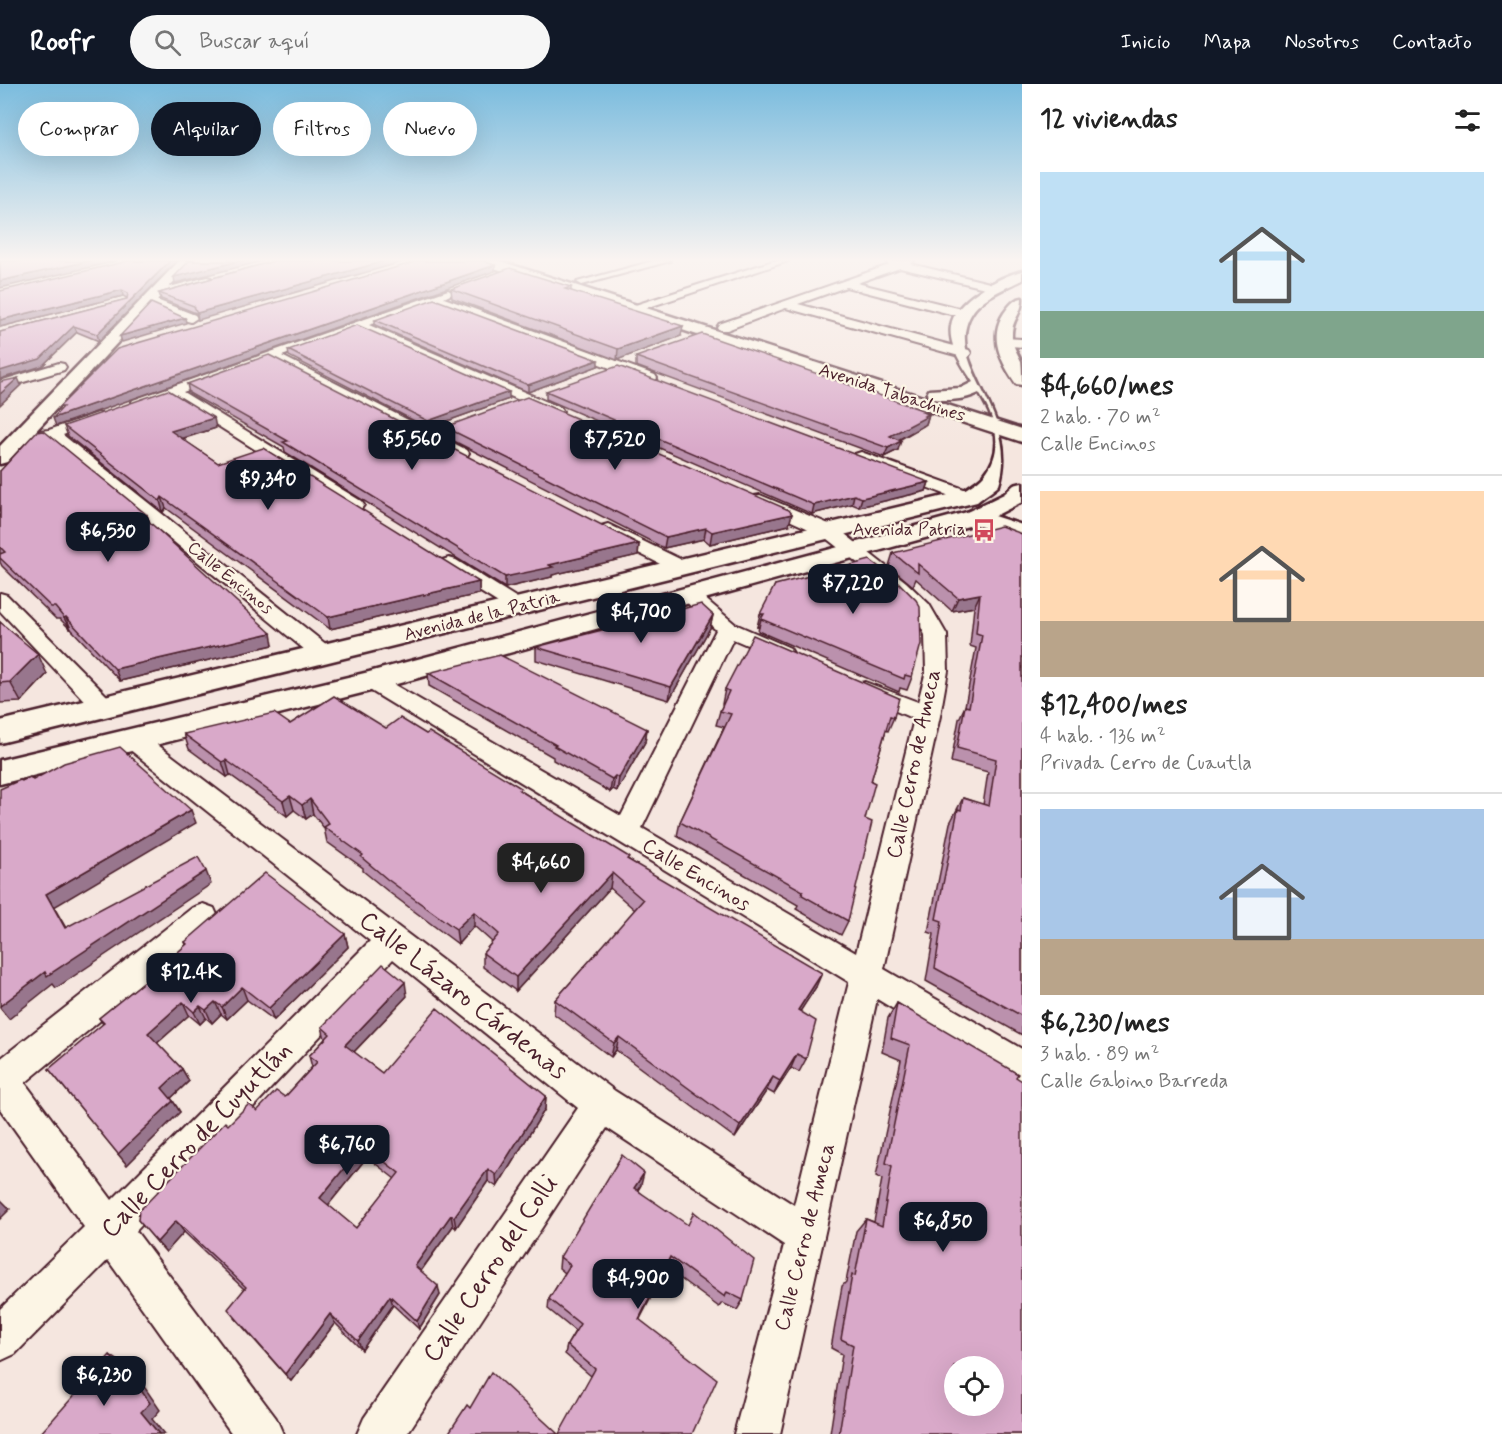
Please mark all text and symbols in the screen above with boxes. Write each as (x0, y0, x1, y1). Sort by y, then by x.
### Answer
search box (130, 15, 550, 69)
text: Roofr (30, 24, 94, 61)
icon: search (151, 26, 184, 59)
text: Buscar aquí (199, 28, 310, 56)
text: Inicio (1121, 28, 1171, 56)
text: Mapa (1204, 28, 1251, 56)
text: Nosotros (1284, 28, 1359, 56)
text: Contacto (1392, 28, 1472, 56)
chip: Comprar (18, 102, 139, 156)
chip: Alquilar (151, 102, 261, 156)
chip: Filtros (273, 102, 371, 156)
chip: Nuevo (383, 102, 477, 156)
text: 12 viviendas (1040, 103, 1178, 137)
icon: filters (1451, 104, 1484, 137)
icon: home (1208, 211, 1316, 319)
street label: Avenida Tabachines (816, 358, 968, 428)
text: $4,660/mes (1040, 370, 1174, 404)
text: 2 hab. · 70 m² (1040, 404, 1161, 431)
pin: $5,560 (363, 420, 461, 471)
pin: $7,520 (566, 420, 664, 471)
text: $5,560 (382, 426, 442, 453)
text: $7,520 (584, 426, 646, 453)
text: Calle Encinos (1040, 431, 1156, 458)
pin: $9,340 (219, 460, 317, 511)
text: $9,340 (239, 466, 297, 493)
pin: $6,530 (59, 512, 157, 563)
bus stop icon: Avenida Patria (971, 517, 997, 543)
text: $6,530 (80, 518, 136, 545)
place label: Avenida Patria (853, 518, 966, 542)
icon: home (1208, 530, 1316, 638)
street label: Calle Encinos (182, 536, 278, 620)
pin: $7,220 (804, 564, 902, 615)
text: $7,220 (822, 570, 884, 597)
street label: Avenida de la Patria (402, 585, 563, 647)
pin: $4,700 (592, 593, 690, 644)
text: $4,700 (611, 599, 672, 626)
street label: Calle Cerro de Ameca (880, 667, 948, 861)
text: $12,400/mes (1040, 689, 1187, 723)
text: 4 hab. · 136 m² (1040, 723, 1166, 750)
text: Privada Cerro de Cuautla (1040, 750, 1252, 777)
street label: Calle Encinos (637, 832, 755, 918)
pin: $4,660 (492, 843, 590, 894)
icon: home (1208, 848, 1316, 956)
text: $4,660 (511, 849, 571, 876)
street label: Calle Lázaro Cárdenas (352, 904, 574, 1088)
pin: $12.4K (142, 953, 240, 1004)
text: $12.4K (160, 959, 222, 986)
text: $6,230/mes (1040, 1007, 1170, 1041)
street label: Calle Cerro de Cuyutlán (94, 1034, 300, 1246)
text: 3 hab. · 89 m² (1040, 1041, 1159, 1068)
text: Calle Gabino Barreda (1040, 1068, 1228, 1095)
pin: $6,760 (298, 1125, 396, 1176)
text: $6,760 (319, 1131, 376, 1158)
street label: Calle Cerro de Ameca (768, 1140, 842, 1334)
street label: Calle Cerro del Colli (416, 1169, 566, 1369)
pin: $6,850 (894, 1202, 992, 1253)
text: $6,850 (913, 1208, 973, 1235)
pin: $4,900 (589, 1259, 687, 1310)
text: $4,900 (607, 1265, 669, 1292)
pin: $6,230 (55, 1356, 153, 1407)
map controls (944, 1356, 1004, 1416)
button: locate (944, 1356, 1004, 1416)
text: $6,230 (76, 1362, 132, 1389)

